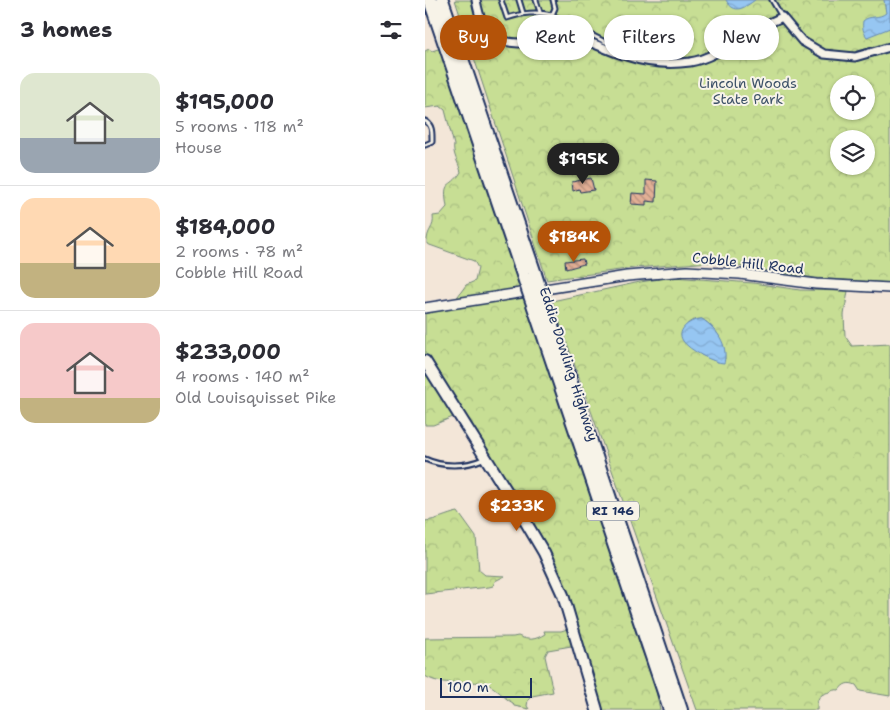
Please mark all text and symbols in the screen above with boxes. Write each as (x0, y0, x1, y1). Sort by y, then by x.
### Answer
chip: Buy (440, 15, 507, 60)
chip: Rent (517, 15, 594, 60)
chip: Filters (604, 15, 694, 60)
chip: New (704, 15, 779, 60)
text: 3 homes (20, 16, 112, 44)
icon: filters (377, 16, 405, 44)
park label: Lincoln Woods State Park (699, 74, 797, 108)
map controls (830, 75, 875, 175)
button: locate (830, 75, 875, 120)
text: $195,000 (175, 88, 274, 116)
icon: home (60, 93, 120, 153)
text: 5 rooms · 118 m² (175, 116, 304, 137)
button: layers (830, 130, 875, 175)
text: House (175, 137, 222, 158)
pin: $195K (548, 142, 618, 185)
text: $195K (558, 148, 608, 169)
text: $184,000 (175, 213, 275, 241)
icon: home (60, 218, 120, 278)
pin: $184K (539, 220, 609, 263)
text: $184K (549, 226, 599, 247)
text: 2 rooms · 78 m² (175, 241, 303, 262)
street label: Cobble Hill Road (691, 248, 805, 278)
text: Cobble Hill Road (175, 262, 303, 283)
street label: Eddie Dowling Highway (536, 285, 602, 443)
text: $233,000 (175, 338, 281, 366)
icon: home (60, 343, 120, 403)
text: 4 rooms · 140 m² (175, 366, 310, 387)
text: Old Louisquisset Pike (175, 387, 336, 408)
pin: $233K (482, 490, 552, 532)
text: $233K (490, 495, 544, 516)
road number: RI 146 (587, 502, 639, 520)
scale bar (440, 675, 533, 698)
text: 100 m (447, 678, 489, 696)

